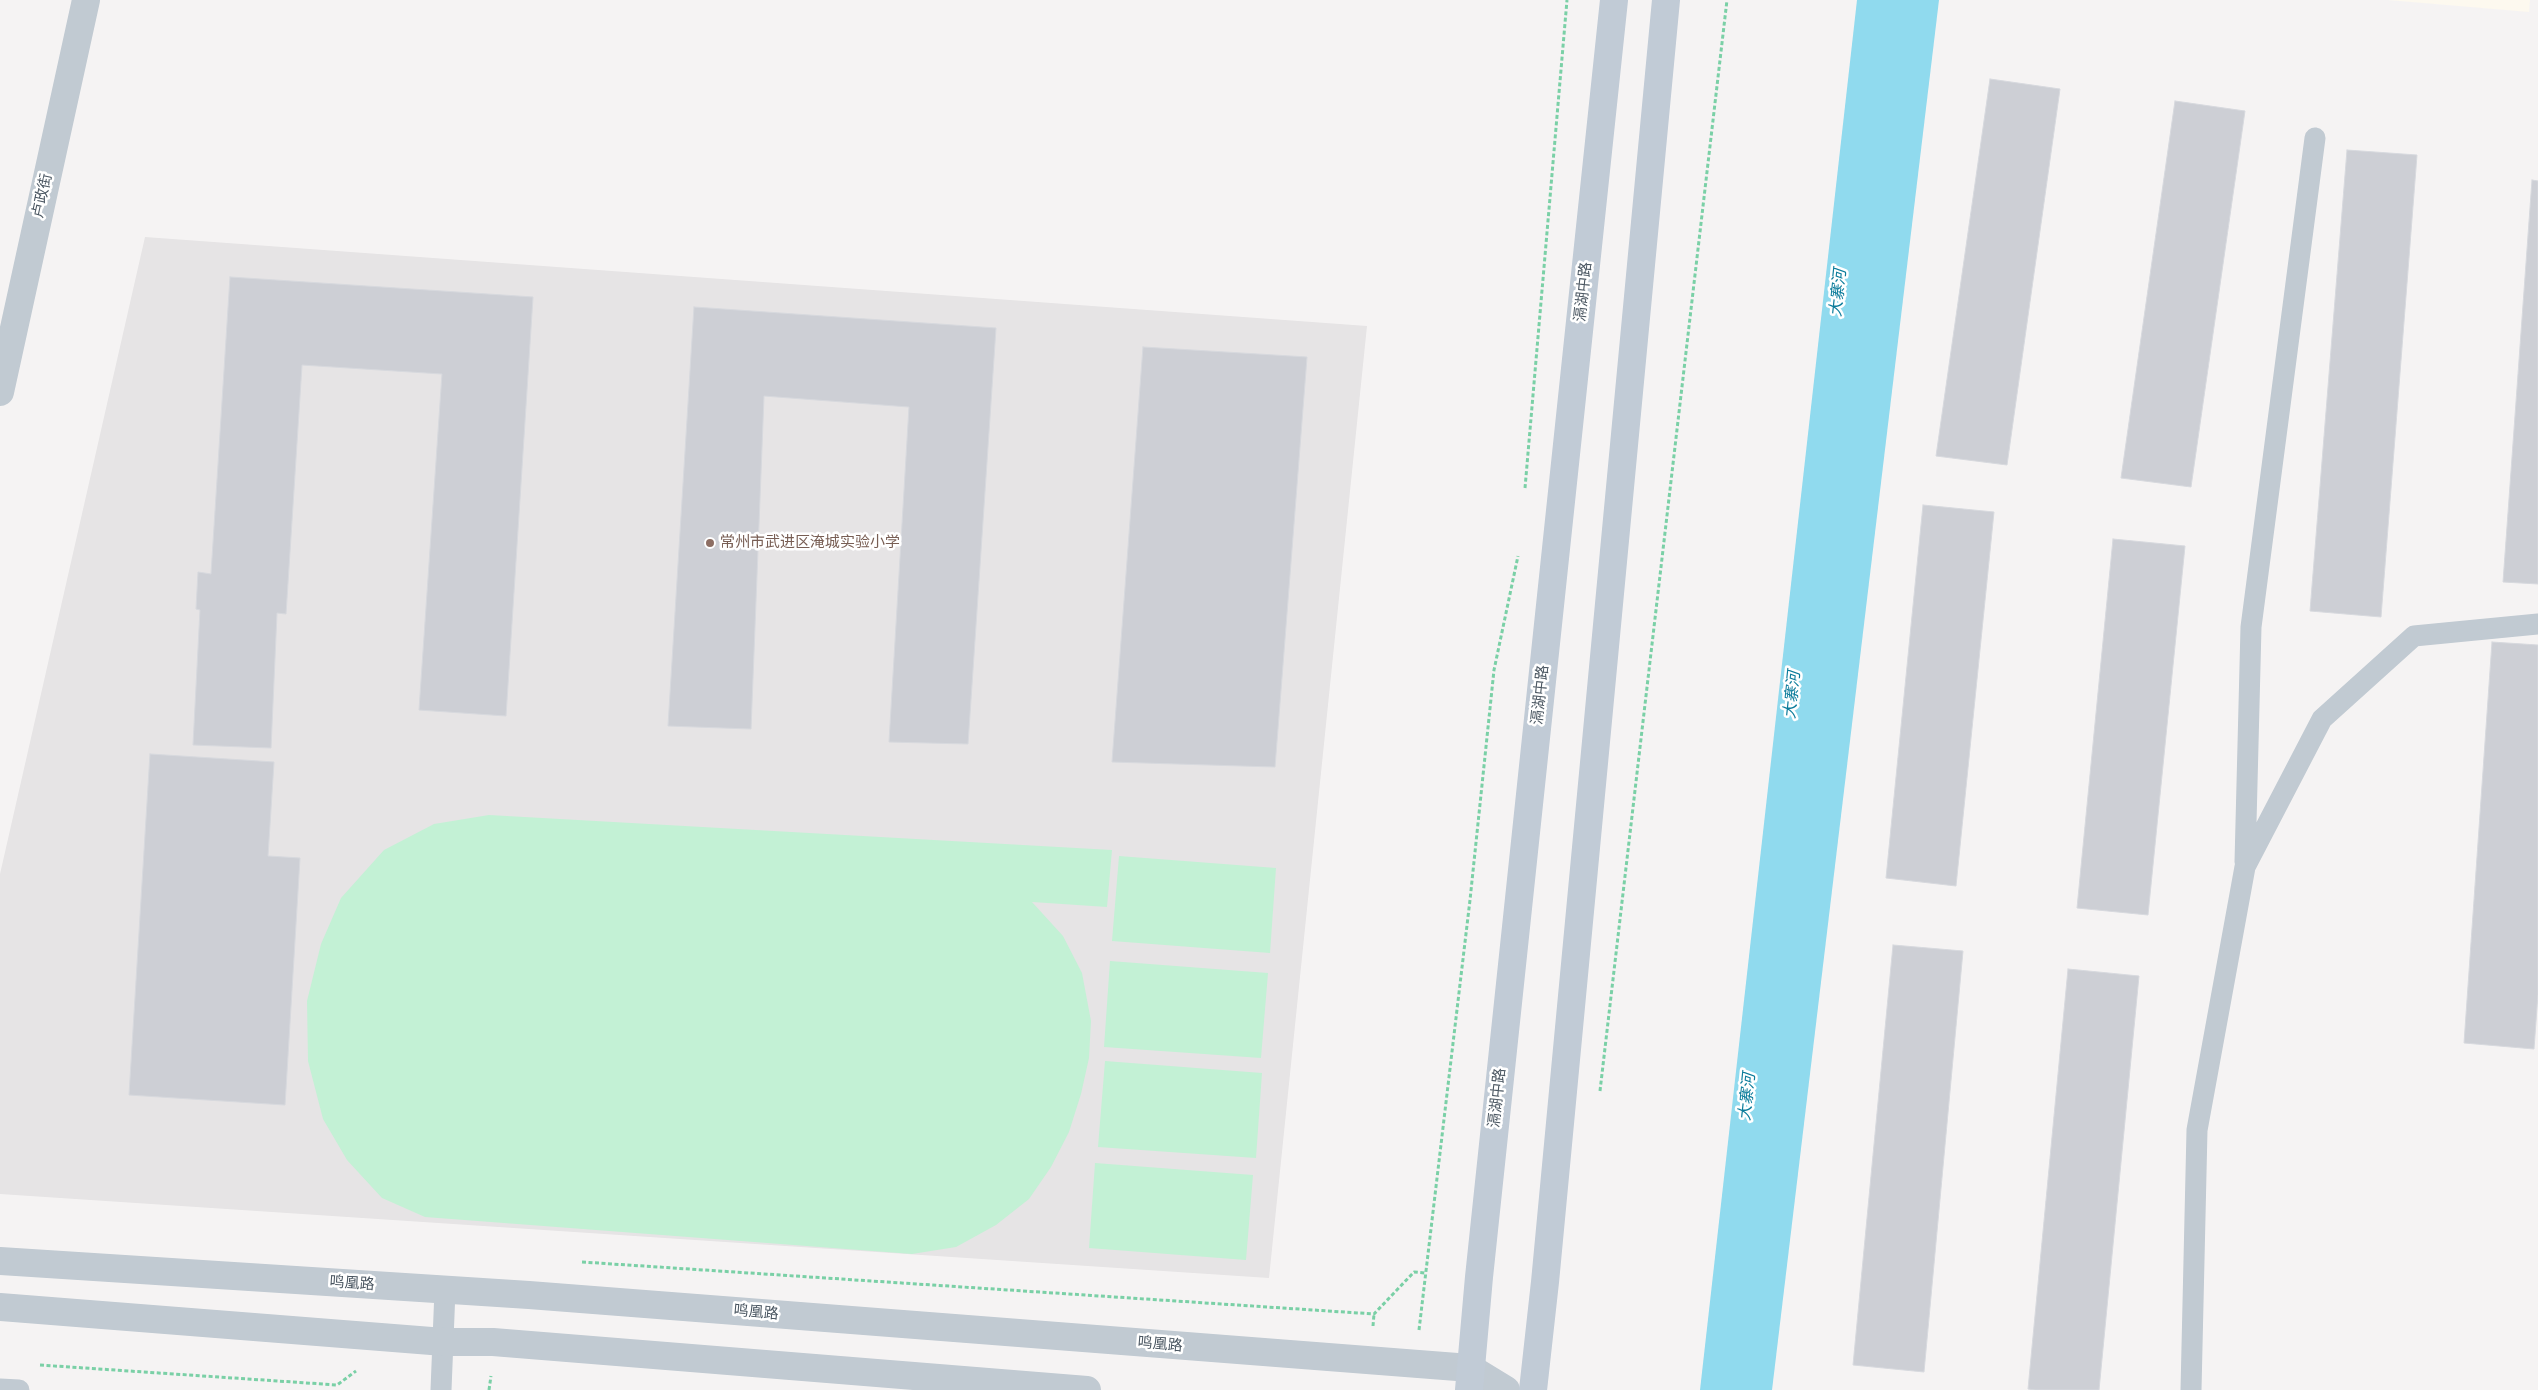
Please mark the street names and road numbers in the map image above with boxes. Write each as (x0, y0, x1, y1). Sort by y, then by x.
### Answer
street label: 卢政街 (30, 172, 56, 220)
street label: 滆湖中路 (1572, 261, 1596, 323)
street label: 滆湖中路 (1529, 664, 1553, 726)
street label: 滆湖中路 (1486, 1067, 1510, 1129)
street label: 鸣凰路 (329, 1273, 375, 1295)
street label: 鸣凰路 (733, 1302, 779, 1324)
street label: 鸣凰路 (1137, 1334, 1183, 1356)

